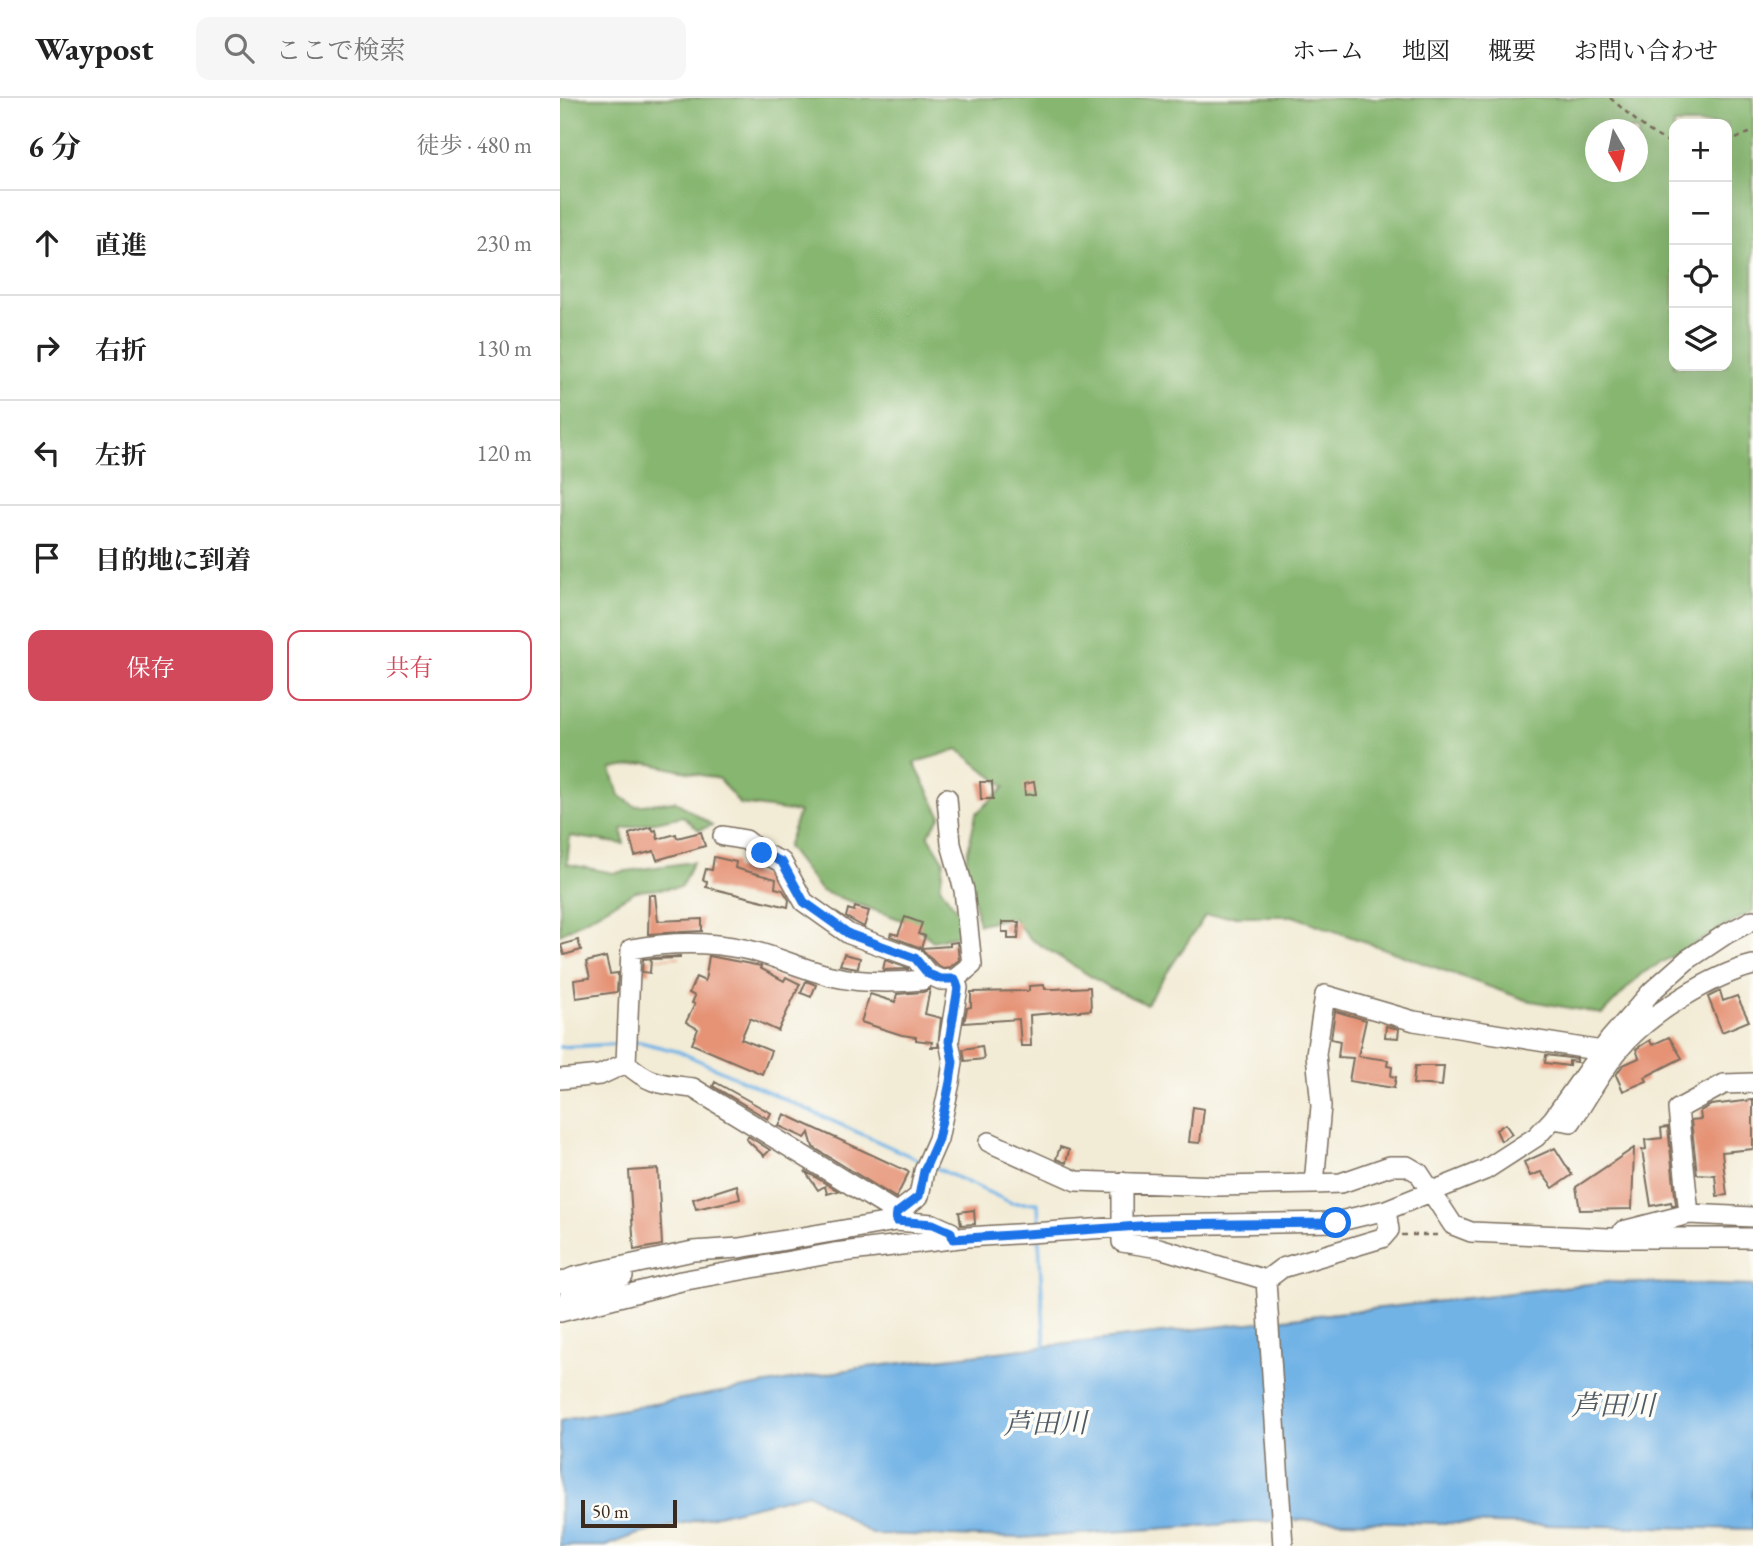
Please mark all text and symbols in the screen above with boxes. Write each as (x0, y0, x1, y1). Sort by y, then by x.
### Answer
search box (196, 17, 686, 80)
text: Waypost (35, 27, 154, 70)
icon: search (220, 29, 258, 67)
text: ここで検索 (276, 33, 406, 67)
text: ホーム (1292, 35, 1364, 66)
text: 地図 (1402, 35, 1450, 66)
text: 概要 (1488, 35, 1536, 66)
text: お問い合わせ (1574, 35, 1718, 66)
north arrow (1585, 119, 1648, 182)
map controls (1669, 119, 1732, 371)
button: + (1669, 119, 1732, 182)
text: 6 分 (28, 127, 81, 166)
text: 徒歩 · 480 m (417, 130, 532, 160)
button: − (1669, 182, 1732, 245)
icon: ahead (28, 224, 66, 262)
text: 直進 (95, 228, 147, 262)
text: 230 m (476, 228, 532, 258)
button: locate (1669, 245, 1732, 308)
button: layers (1669, 308, 1732, 371)
icon: right (28, 329, 66, 367)
text: 右折 (95, 333, 147, 367)
text: 130 m (476, 333, 532, 363)
icon: left (28, 434, 66, 472)
text: 左折 (95, 438, 147, 472)
text: 120 m (476, 438, 532, 468)
icon: arrive (28, 539, 66, 577)
text: 目的地に到着 (95, 543, 251, 577)
button: 保存 (28, 630, 273, 701)
button: 共有 (287, 630, 532, 701)
route end (746, 837, 777, 868)
route start (1320, 1207, 1351, 1238)
water label: 芦田川 (1571, 1387, 1658, 1423)
water label: 芦田川 (1003, 1404, 1090, 1442)
scale bar (581, 1497, 677, 1529)
text: 50 m (592, 1499, 629, 1524)

